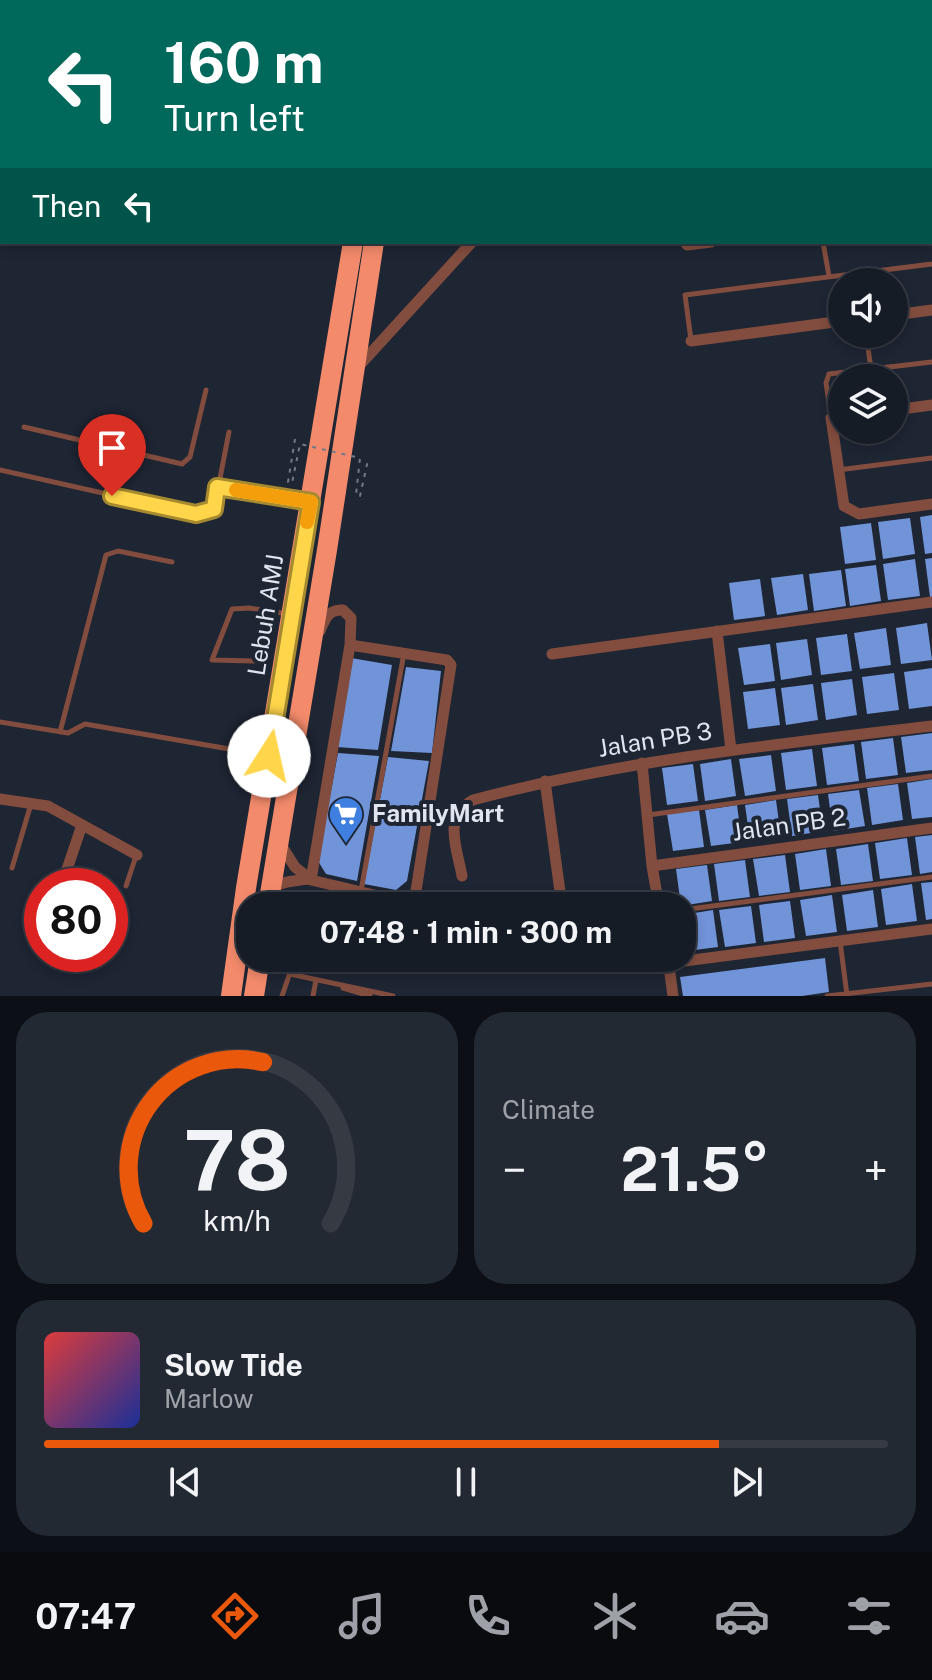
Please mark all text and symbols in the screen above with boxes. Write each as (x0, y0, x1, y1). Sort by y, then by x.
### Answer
text: 160 m (164, 30, 324, 96)
icon: left (32, 32, 136, 136)
text: Turn left (164, 97, 305, 139)
icon: left (117, 184, 161, 228)
text: Then (32, 188, 101, 224)
map controls (828, 268, 908, 444)
button: sound (828, 268, 908, 348)
button: layers (828, 364, 908, 444)
pin (78, 414, 146, 496)
icon: arrive (90, 426, 134, 470)
street label: Lebuh AMJ (242, 552, 288, 678)
position arrow (227, 714, 311, 798)
street label: Jalan PB 3 (596, 716, 714, 762)
supermarket icon: FamilyMart (327, 795, 365, 845)
place label: FamilyMart (372, 799, 504, 827)
street label: Jalan PB 2 (730, 802, 847, 846)
speed limit sign: 80 (24, 868, 128, 972)
text: 07:48 · 1 min · 300 m (320, 914, 612, 950)
text: Climate (502, 1094, 595, 1125)
text: 78 (183, 1111, 291, 1209)
text: 21.5° (621, 1134, 769, 1205)
text: − (502, 1144, 526, 1196)
text: + (864, 1144, 888, 1196)
text: km/h (203, 1204, 271, 1237)
text: Slow Tide (164, 1347, 303, 1383)
text: Marlow (164, 1383, 254, 1414)
icon: previous (163, 1460, 207, 1504)
icon: pause (444, 1460, 488, 1504)
icon: next (725, 1460, 769, 1504)
icon: directions (207, 1588, 263, 1644)
icon: music (334, 1588, 390, 1644)
icon: phone (460, 1588, 516, 1644)
icon: climate (587, 1588, 643, 1644)
icon: car (714, 1588, 770, 1644)
icon: filters (841, 1588, 897, 1644)
text: 07:47 (35, 1595, 136, 1637)

